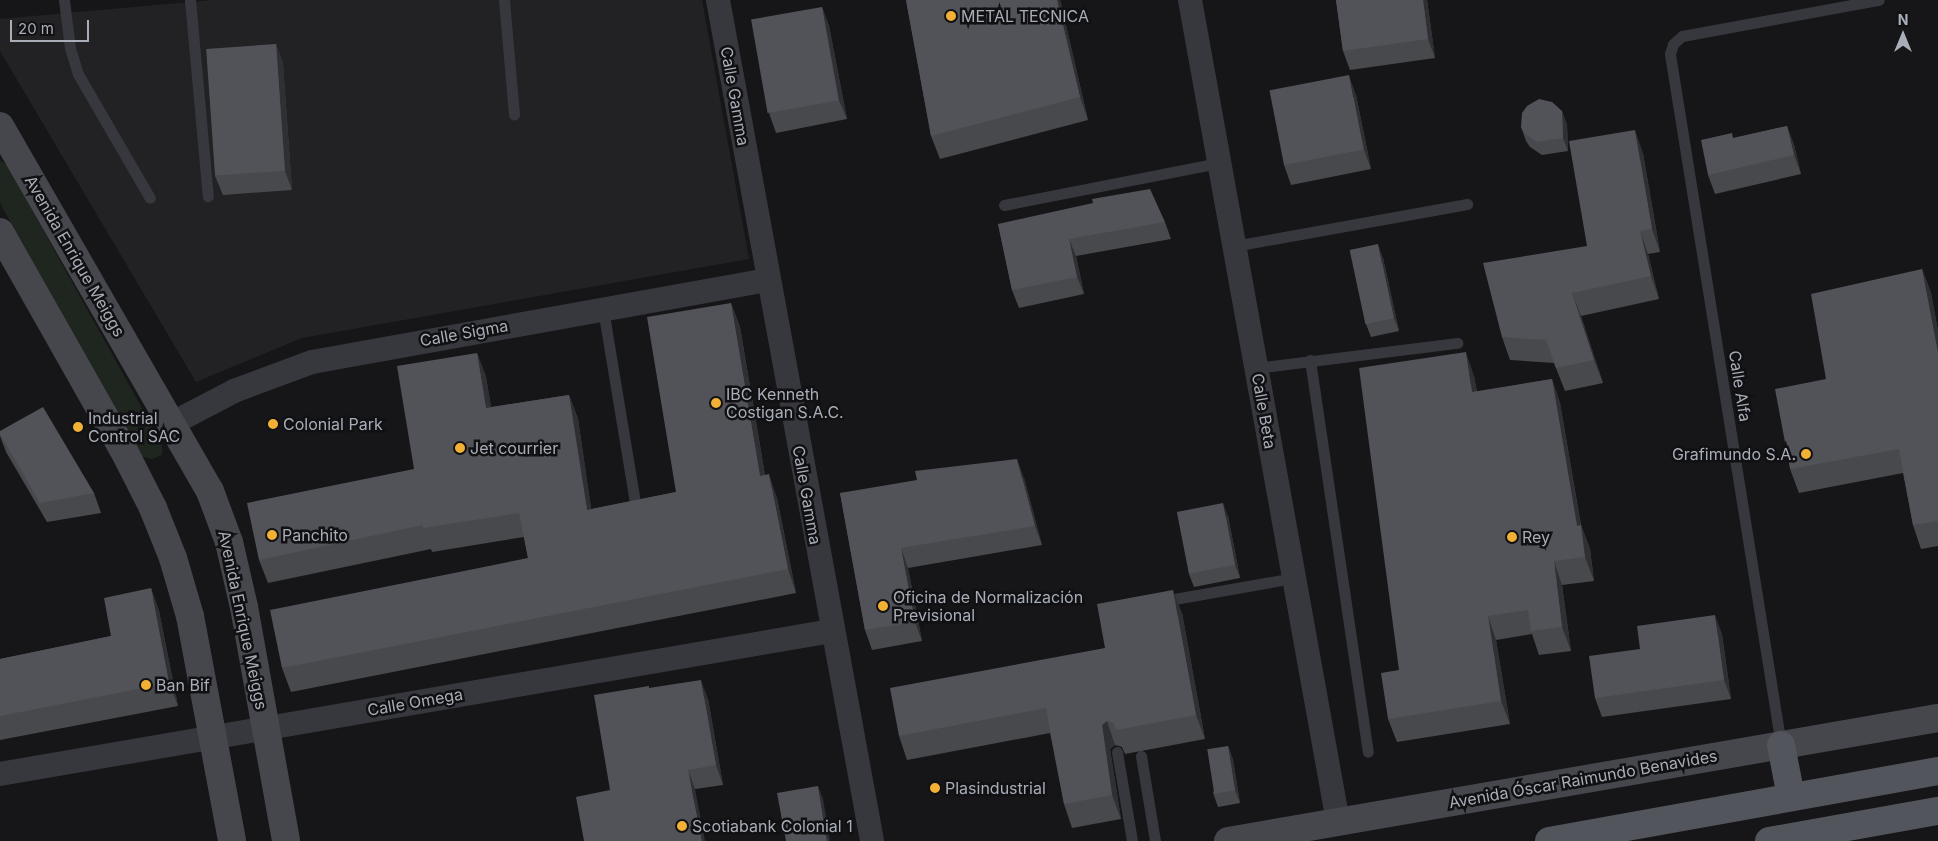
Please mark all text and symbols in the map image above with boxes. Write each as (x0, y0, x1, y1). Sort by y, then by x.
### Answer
place label: METAL TECNICA (961, 6, 1089, 26)
scale bar (12, 10, 91, 42)
marker: METAL TECNICA (945, 10, 957, 22)
north arrow (1878, 10, 1928, 60)
text: N (1898, 11, 1908, 28)
text: 20 m (18, 19, 54, 38)
street label: Calle Gamma (717, 45, 753, 147)
street label: Avenida Enrique Meiggs (21, 172, 129, 340)
street label: Calle Sigma (418, 316, 510, 350)
street label: Calle Alfa (1725, 349, 1755, 423)
street label: Calle Beta (1248, 372, 1280, 450)
place label: IBC Kenneth Costigan S.A.C. (726, 384, 844, 422)
marker: IBC Kenneth Costigan S.A.C. (710, 397, 722, 409)
place label: Industrial Control SAC (88, 408, 180, 446)
place label: Colonial Park (283, 414, 383, 434)
marker: Colonial Park (267, 418, 279, 430)
marker: Industrial Control SAC (72, 421, 84, 433)
place label: Jet courrier (470, 438, 558, 458)
marker: Jet courrier (454, 442, 466, 454)
street label: Calle Gamma (789, 444, 825, 546)
place label: Grafimundo S.A. (1672, 444, 1796, 464)
marker: Grafimundo S.A. (1800, 448, 1812, 460)
place label: Panchito (282, 525, 348, 545)
place label: Rey (1522, 527, 1550, 547)
street label: Avenida Enrique Meiggs (215, 529, 271, 711)
marker: Panchito (266, 529, 278, 541)
marker: Rey (1506, 531, 1518, 543)
place label: Oficina de Normalización Previsional (893, 587, 1083, 625)
marker: Oficina de Normalización Previsional (877, 600, 889, 612)
place label: Ban Bif (156, 675, 210, 695)
marker: Ban Bif (140, 679, 152, 691)
street label: Calle Omega (366, 684, 464, 720)
street label: Avenida Óscar Raimundo Benavides (1447, 746, 1719, 812)
place label: Plasindustrial (945, 778, 1046, 798)
marker: Plasindustrial (929, 782, 941, 794)
place label: Scotiabank Colonial 1 (692, 816, 853, 836)
marker: Scotiabank Colonial 1 (676, 820, 688, 832)

